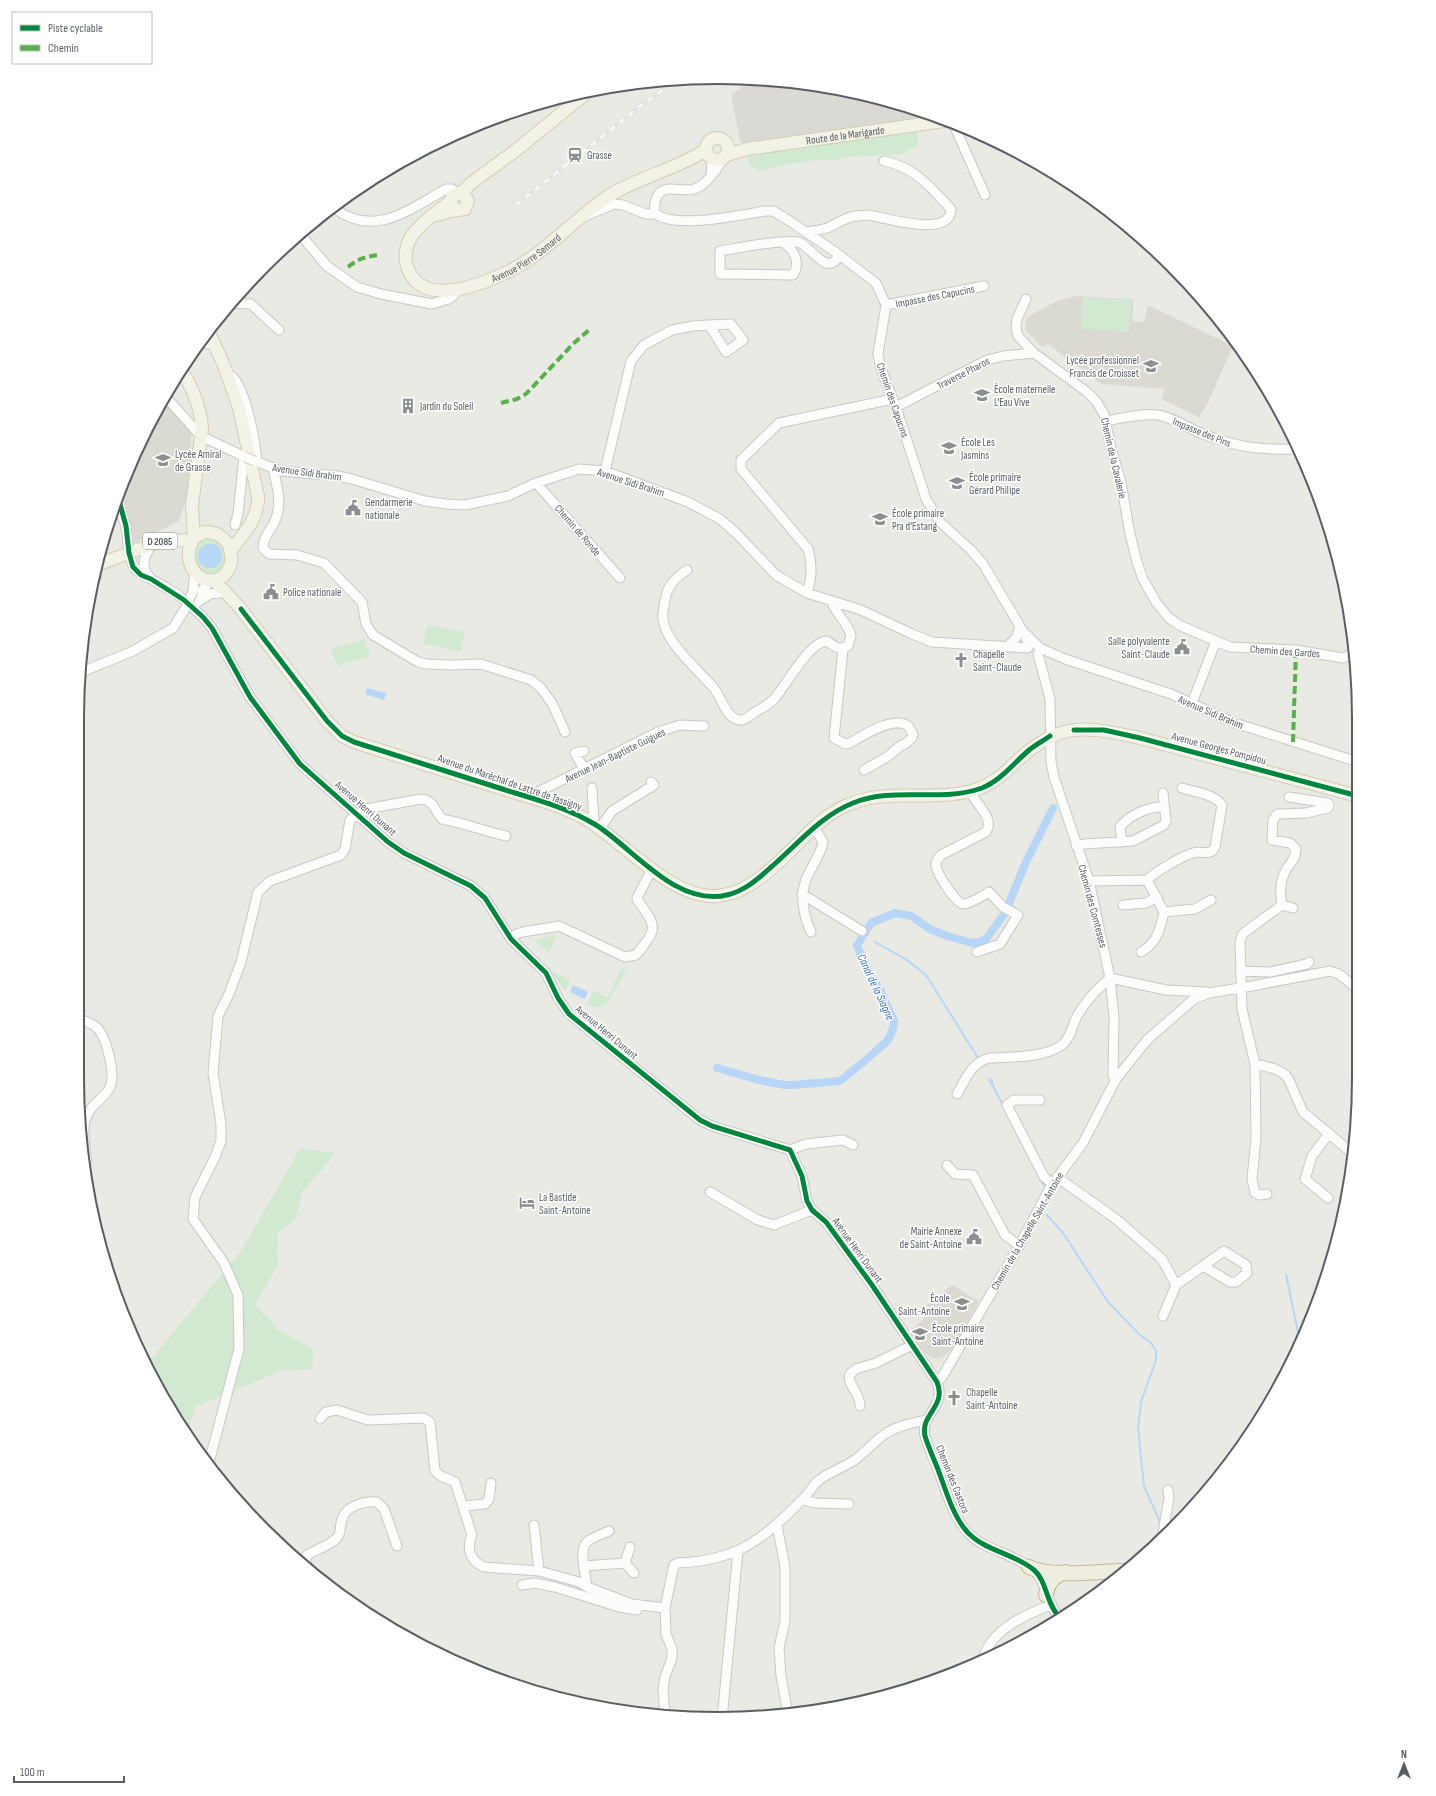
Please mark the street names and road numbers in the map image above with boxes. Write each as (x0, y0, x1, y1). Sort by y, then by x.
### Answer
street label: Route de la Marigarde (805, 124, 885, 148)
street label: Avenue Pierre Semard (489, 231, 564, 286)
street label: Impasse des Capucins (894, 282, 976, 311)
street label: Traverse Pharos (935, 355, 992, 392)
street label: Chemin des Capucins (874, 361, 911, 439)
street label: Impasse des Pins (1171, 415, 1233, 450)
street label: Chemin de la Cavalerie (1098, 416, 1129, 500)
street label: Avenue Sidi Brahim (271, 461, 342, 484)
street label: Avenue Sidi Brahim (595, 465, 666, 499)
street label: Chemin de Ronde (552, 502, 604, 559)
road number: D 2085 (143, 533, 177, 549)
street label: Chemin des Gardes (1249, 643, 1321, 660)
street label: Avenue Sidi Brahim (1175, 692, 1245, 732)
street label: Avenue Jean-Baptiste Guigues (562, 725, 668, 786)
street label: Avenue Georges Pompidou (1169, 729, 1268, 767)
street label: Avenue du Maréchal de Lattre de Tassigny (435, 751, 584, 814)
street label: Avenue Henri Dunant (331, 777, 400, 839)
street label: Chemin des Comtesses (1075, 863, 1110, 949)
street label: Avenue Henri Dunant (572, 1002, 641, 1063)
street label: Chemin de la Chapelle Saint-Antoine (988, 1170, 1067, 1293)
street label: Avenue Henri Dunant (829, 1214, 886, 1286)
street label: Chemin des Castors (933, 1443, 972, 1515)

